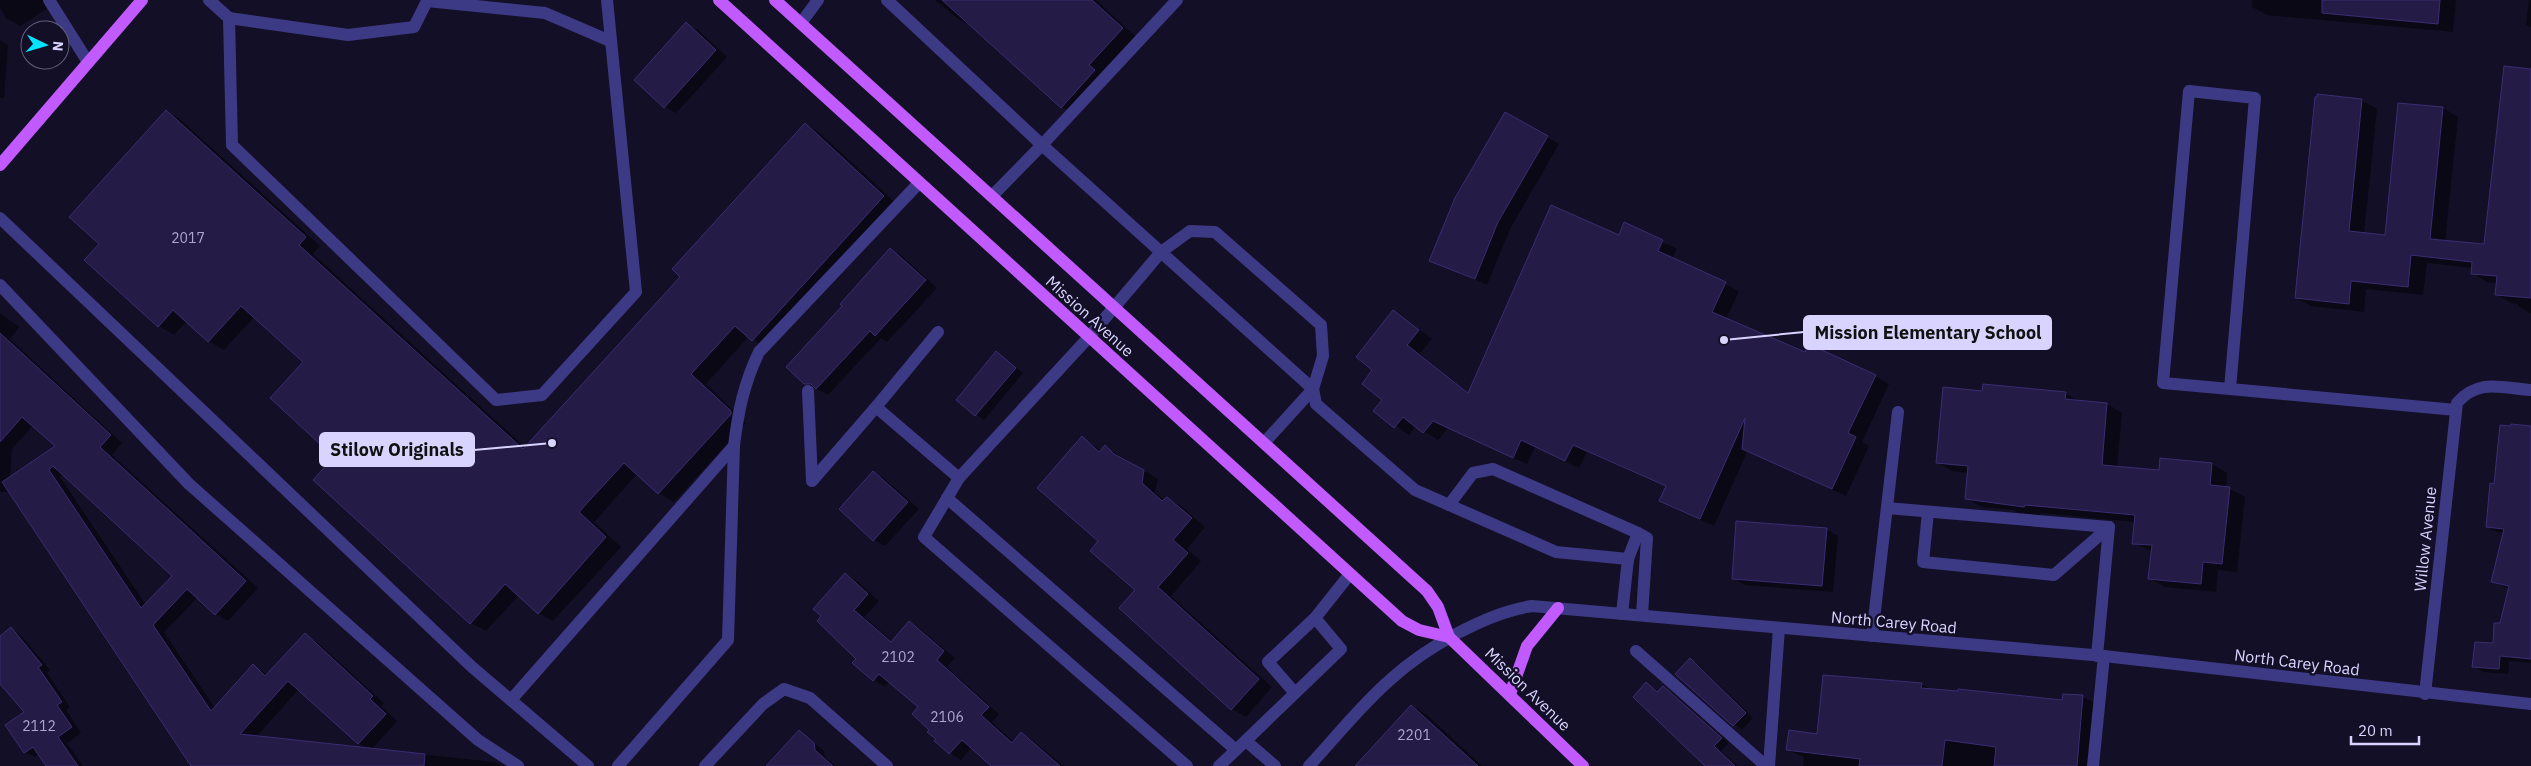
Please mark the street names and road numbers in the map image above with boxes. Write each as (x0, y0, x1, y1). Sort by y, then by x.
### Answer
street label: Mission Avenue (1042, 271, 1138, 361)
street label: Willow Avenue (2410, 485, 2440, 592)
street label: North Carey Road (1830, 607, 1958, 637)
street label: Mission Avenue (1481, 643, 1575, 735)
street label: North Carey Road (2233, 644, 2361, 680)

